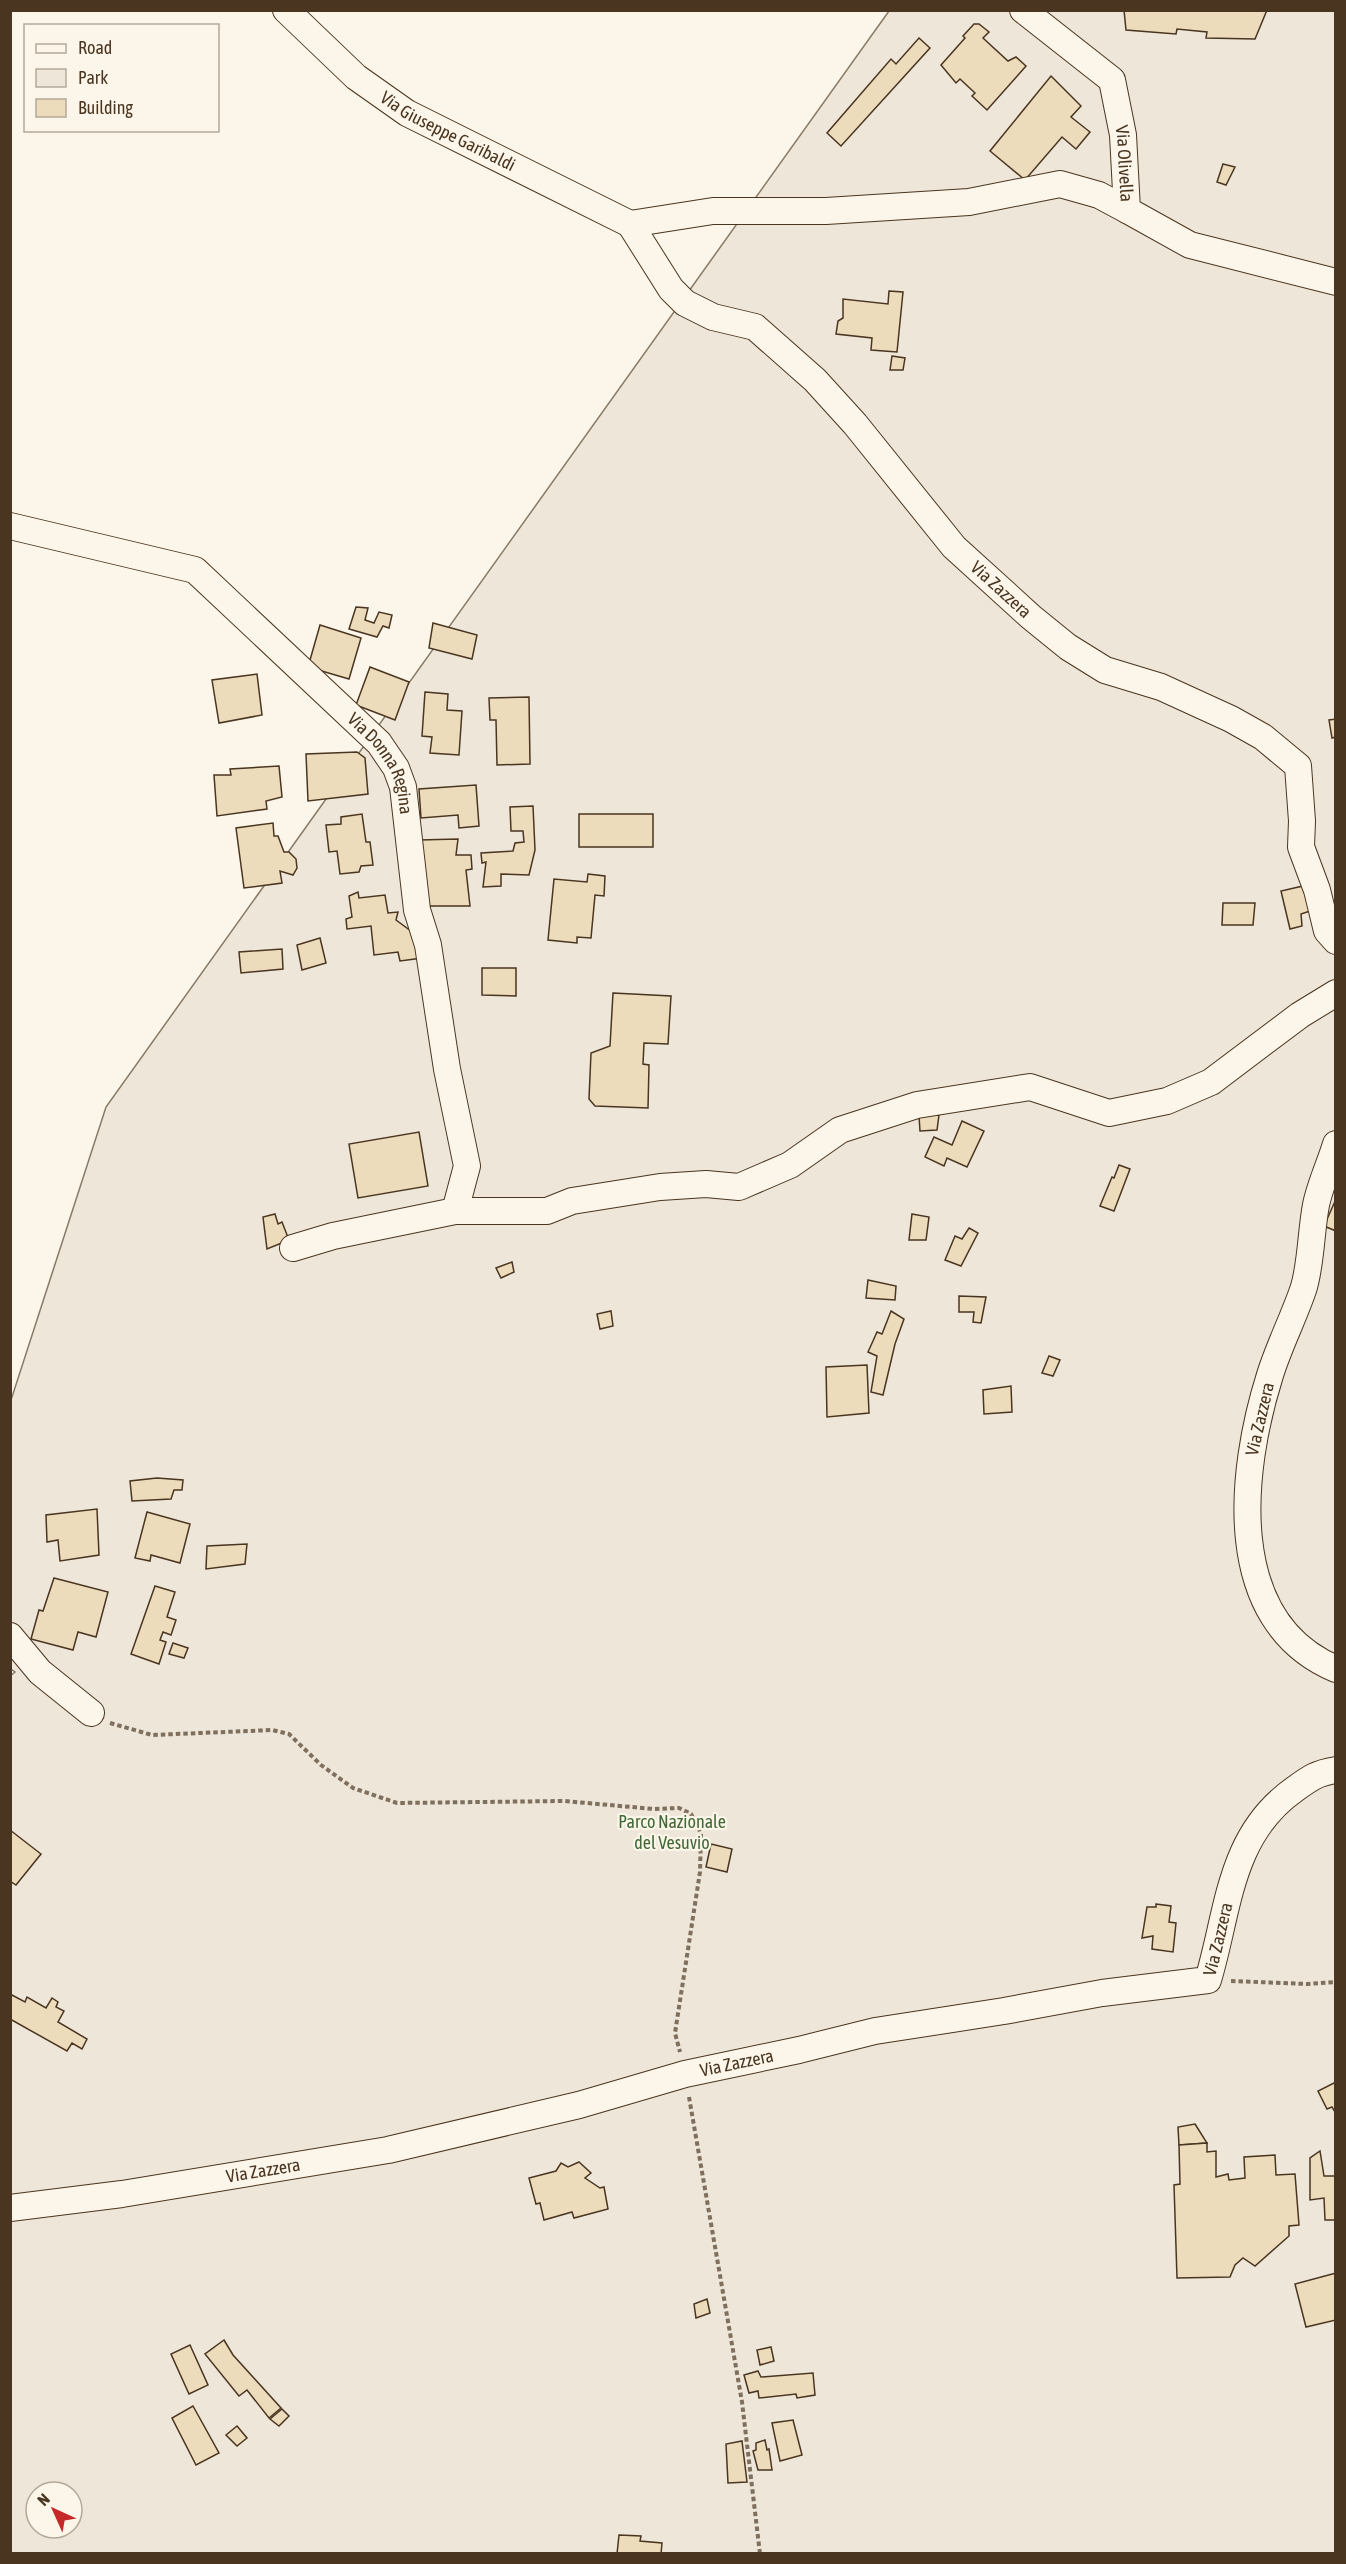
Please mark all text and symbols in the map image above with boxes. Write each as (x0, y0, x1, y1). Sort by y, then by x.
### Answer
legend (24, 24, 219, 132)
text: Road (78, 37, 112, 58)
text: Park (78, 67, 108, 88)
street label: Via Giuseppe Garibaldi (376, 87, 519, 175)
text: Building (78, 97, 133, 118)
street label: Via Olivella (1111, 123, 1138, 202)
street label: Via Zazzera (967, 556, 1036, 622)
street label: Via Donna Regina (344, 708, 417, 815)
street label: Via Zazzera (1241, 1380, 1278, 1458)
park label: Parco Nazionale del Vesuvio (618, 1811, 726, 1853)
street label: Via Zazzera (1199, 1900, 1237, 1978)
street label: Via Zazzera (698, 2045, 775, 2081)
street label: Via Zazzera (225, 2154, 302, 2187)
north arrow (24, 2480, 84, 2540)
text: N (34, 2490, 53, 2509)

